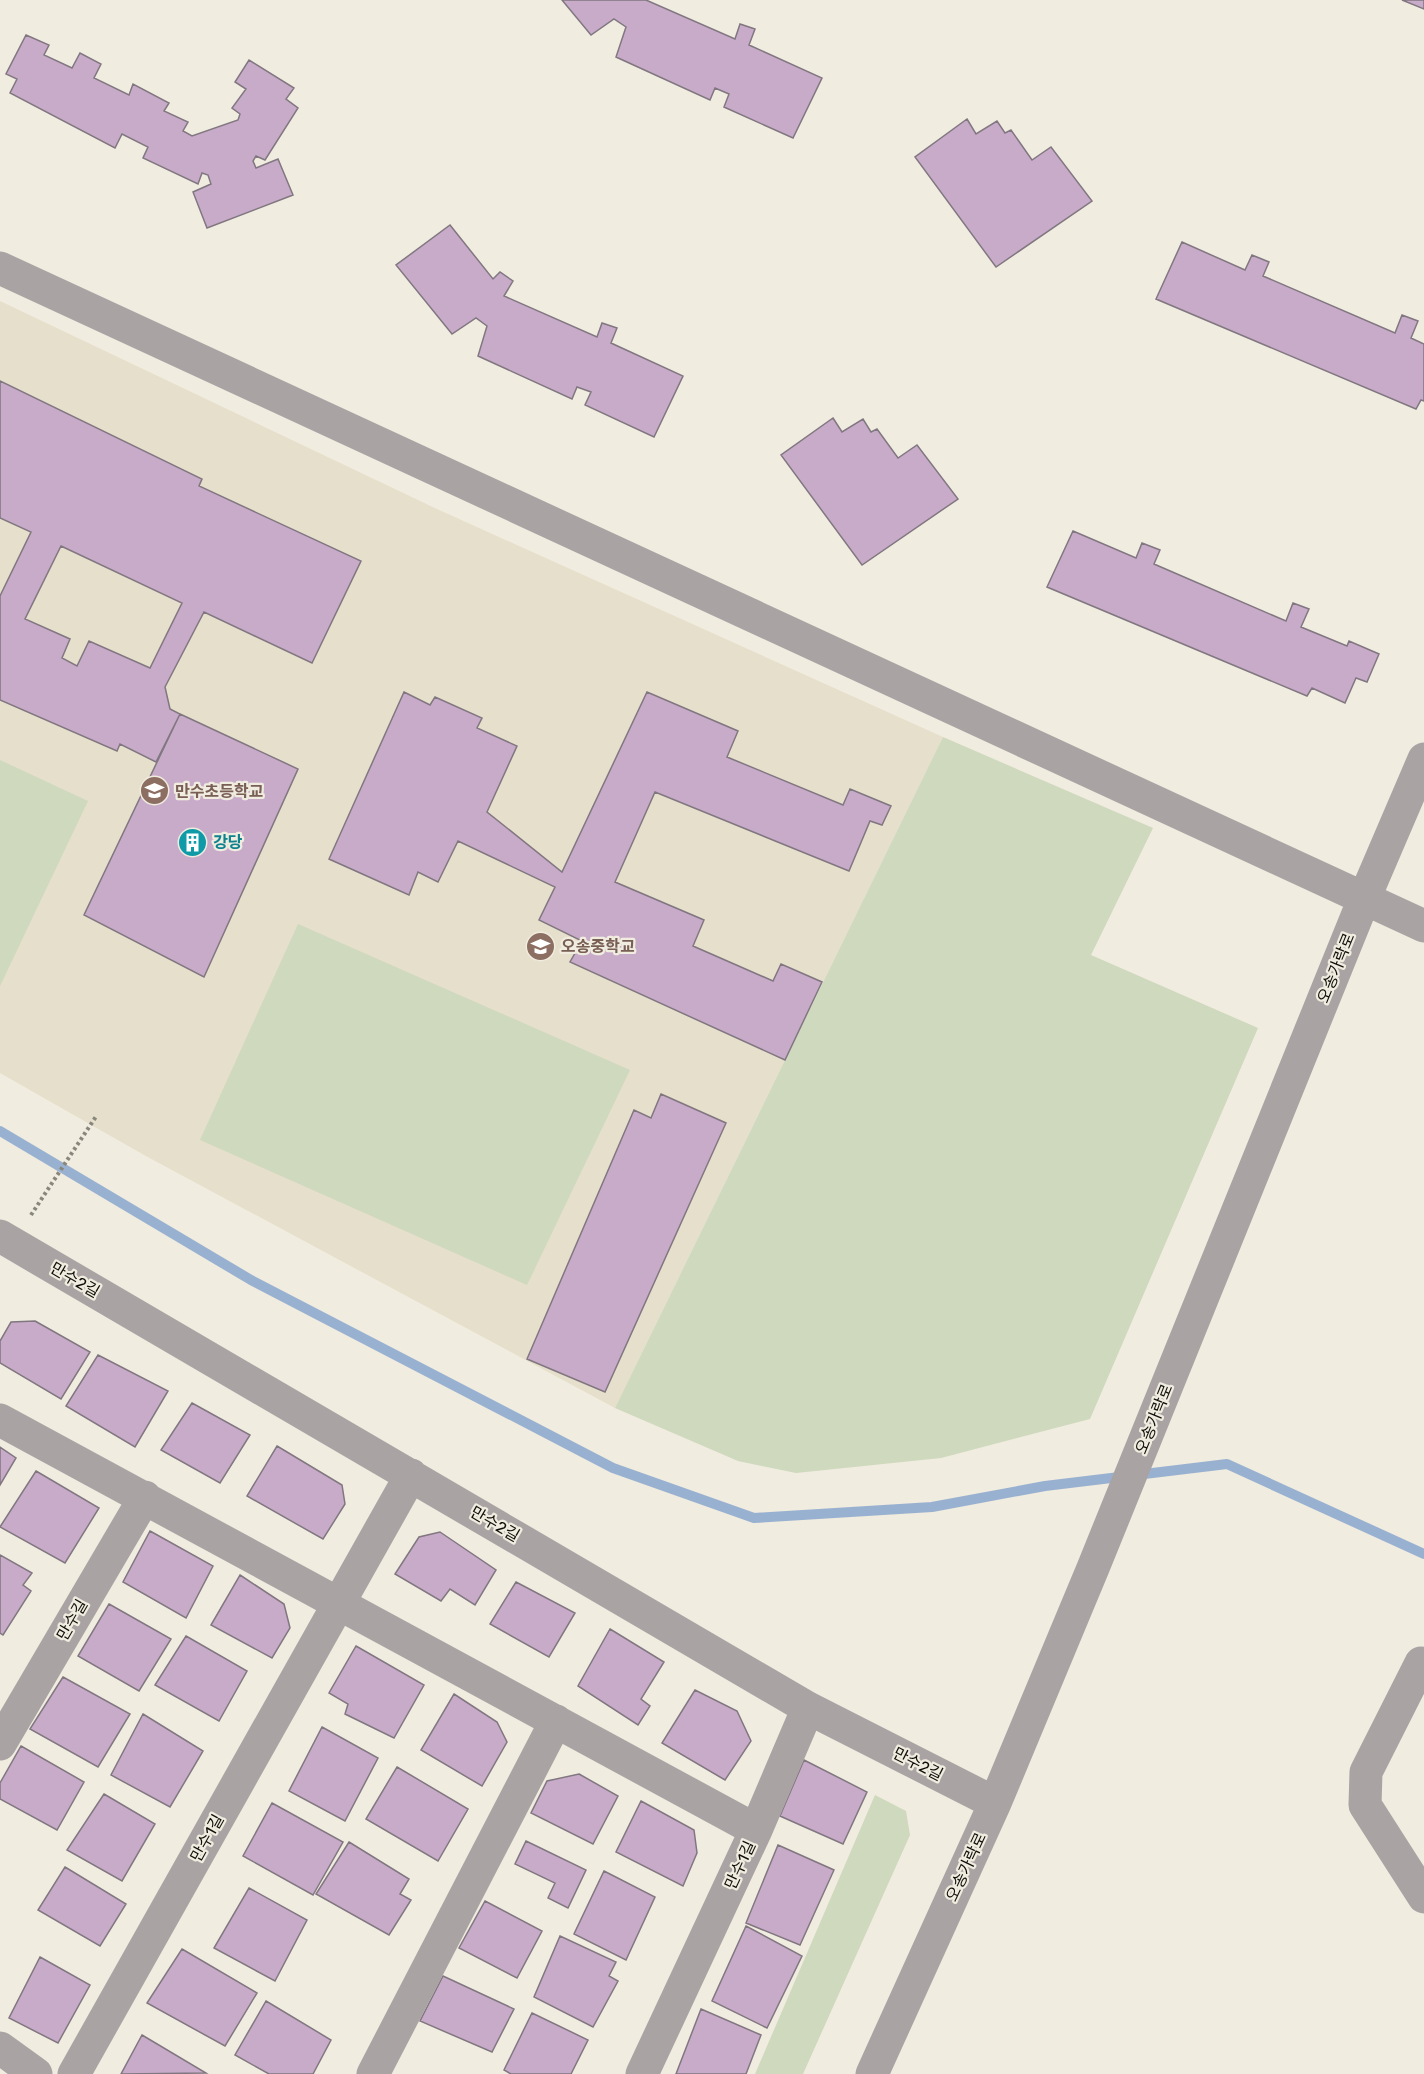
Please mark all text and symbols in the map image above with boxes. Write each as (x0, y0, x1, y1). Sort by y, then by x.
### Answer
school or university icon: 만수초등학교 (138, 775, 170, 807)
place label: 만수초등학교 (175, 782, 264, 801)
building icon: 강당 (176, 826, 208, 858)
place label: 강당 (213, 833, 243, 852)
school or university icon: 오송중학교 (524, 930, 556, 962)
street label: 오송가락로 (1313, 930, 1359, 1006)
place label: 오송중학교 (561, 937, 635, 956)
street label: 만수2길 (47, 1258, 103, 1302)
street label: 오송가락로 (1131, 1381, 1177, 1457)
street label: 만수2길 (467, 1502, 523, 1546)
street label: 만수길 (53, 1596, 91, 1644)
street label: 만수2길 (890, 1743, 946, 1785)
street label: 만수1길 (186, 1811, 228, 1865)
street label: 오송가락로 (942, 1829, 990, 1904)
street label: 만수1길 (721, 1838, 759, 1892)

